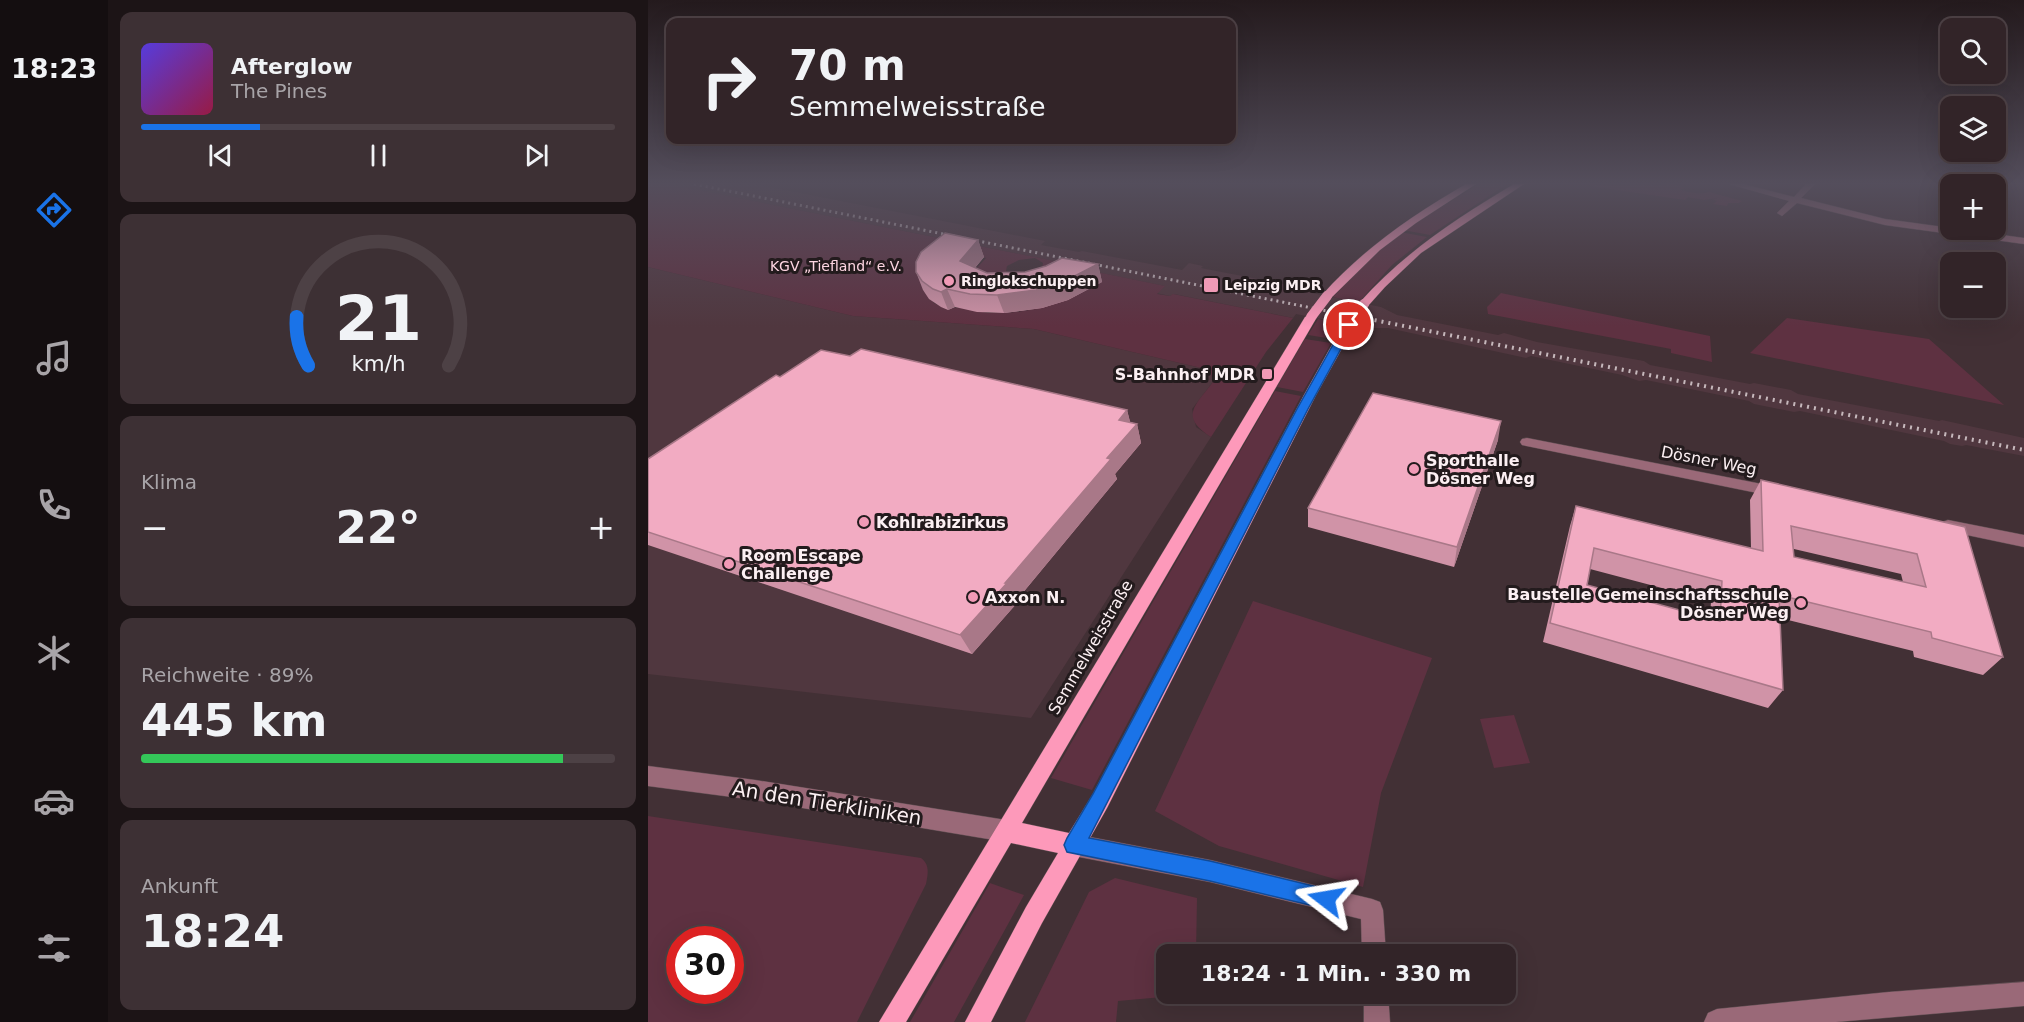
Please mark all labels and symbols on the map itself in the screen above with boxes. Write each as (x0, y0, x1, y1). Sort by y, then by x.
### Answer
park label: KGV „Tiefland“ e.V. (770, 258, 902, 274)
place label: Ringlokschuppen (961, 273, 1096, 289)
marker: Ringlokschuppen (942, 274, 956, 288)
marker: Leipzig MDR (1202, 276, 1220, 294)
place label: Leipzig MDR (1224, 277, 1322, 293)
pin (1323, 299, 1374, 350)
place label: S-Bahnhof MDR (1115, 365, 1255, 384)
marker: S-Bahnhof MDR (1260, 367, 1274, 381)
street label: Dösner Weg (1659, 442, 1758, 479)
place label: Sporthalle Dösner Weg (1426, 451, 1535, 488)
marker: Sporthalle Dösner Weg (1407, 462, 1421, 476)
place label: Kohlrabizirkus (876, 513, 1006, 532)
marker: Kohlrabizirkus (857, 515, 871, 529)
place label: Room Escape Challenge (741, 546, 861, 583)
marker: Room Escape Challenge (722, 557, 736, 571)
street label: Semmelweisstraße (1044, 577, 1137, 718)
place label: Baustelle Gemeinschaftsschule Dösner Weg (1507, 585, 1789, 622)
place label: Axxon N. (985, 588, 1065, 607)
marker: Axxon N. (966, 590, 980, 604)
marker: Baustelle Gemeinschaftsschule Dösner Weg (1794, 596, 1808, 610)
street label: An den Tierkliniken (731, 776, 923, 830)
position arrow (1294, 867, 1358, 931)
speed limit sign: 30 (666, 926, 744, 1004)

